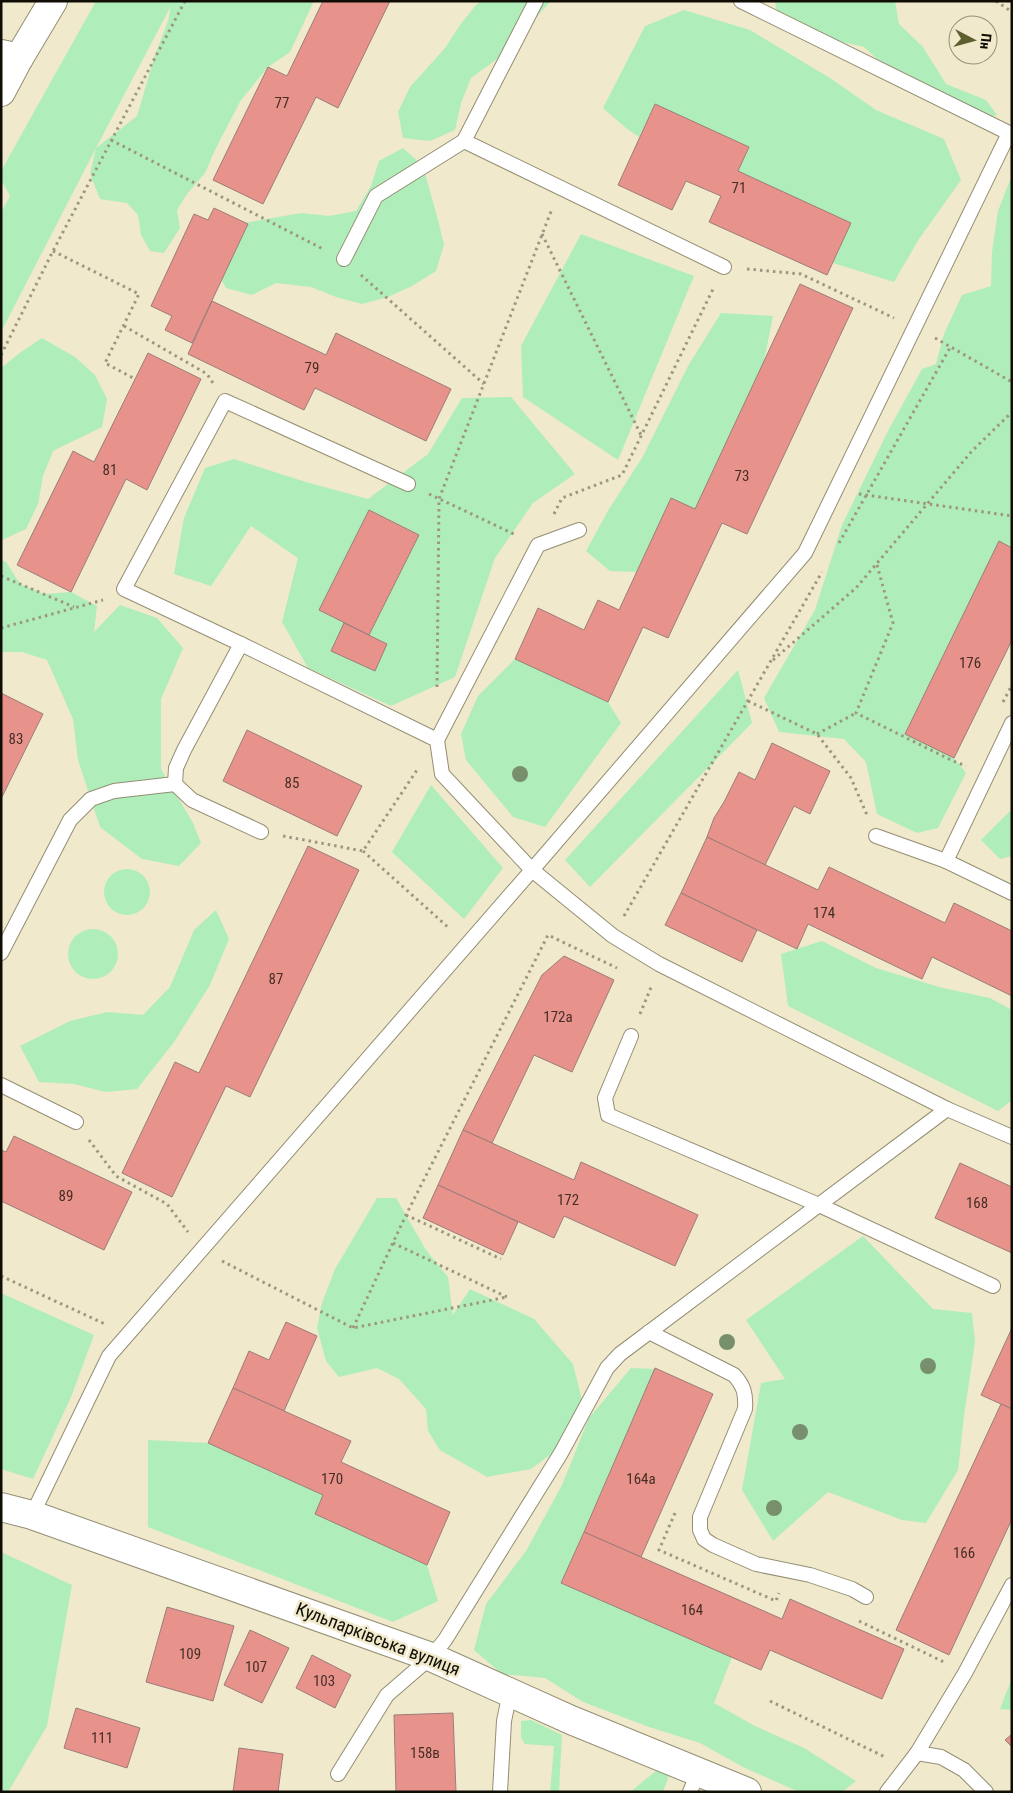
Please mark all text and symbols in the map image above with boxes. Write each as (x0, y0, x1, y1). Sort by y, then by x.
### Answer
north arrow (948, 15, 998, 65)
text: Пн (977, 33, 995, 50)
house number: 77 (275, 94, 289, 112)
house number: 71 (732, 179, 746, 197)
house number: 79 (305, 359, 319, 377)
house number: 81 (103, 461, 117, 479)
house number: 73 (735, 467, 749, 485)
house number: 176 (959, 654, 981, 672)
house number: 83 (9, 730, 23, 748)
house number: 85 (285, 774, 299, 792)
house number: 174 (813, 904, 835, 922)
house number: 87 (269, 970, 283, 988)
house number: 172а (543, 1008, 573, 1026)
house number: 89 (59, 1187, 73, 1205)
house number: 172 (557, 1191, 579, 1209)
house number: 168 (966, 1194, 988, 1212)
house number: 170 (321, 1470, 343, 1488)
house number: 164а (626, 1470, 656, 1488)
house number: 166 (953, 1544, 975, 1562)
street label: Кульпарківська вулиця (293, 1598, 463, 1680)
house number: 164 (681, 1601, 703, 1619)
house number: 109 (179, 1645, 201, 1663)
house number: 107 (245, 1658, 267, 1676)
house number: 103 (313, 1672, 335, 1690)
house number: 111 (91, 1729, 113, 1747)
house number: 158в (410, 1744, 440, 1762)

